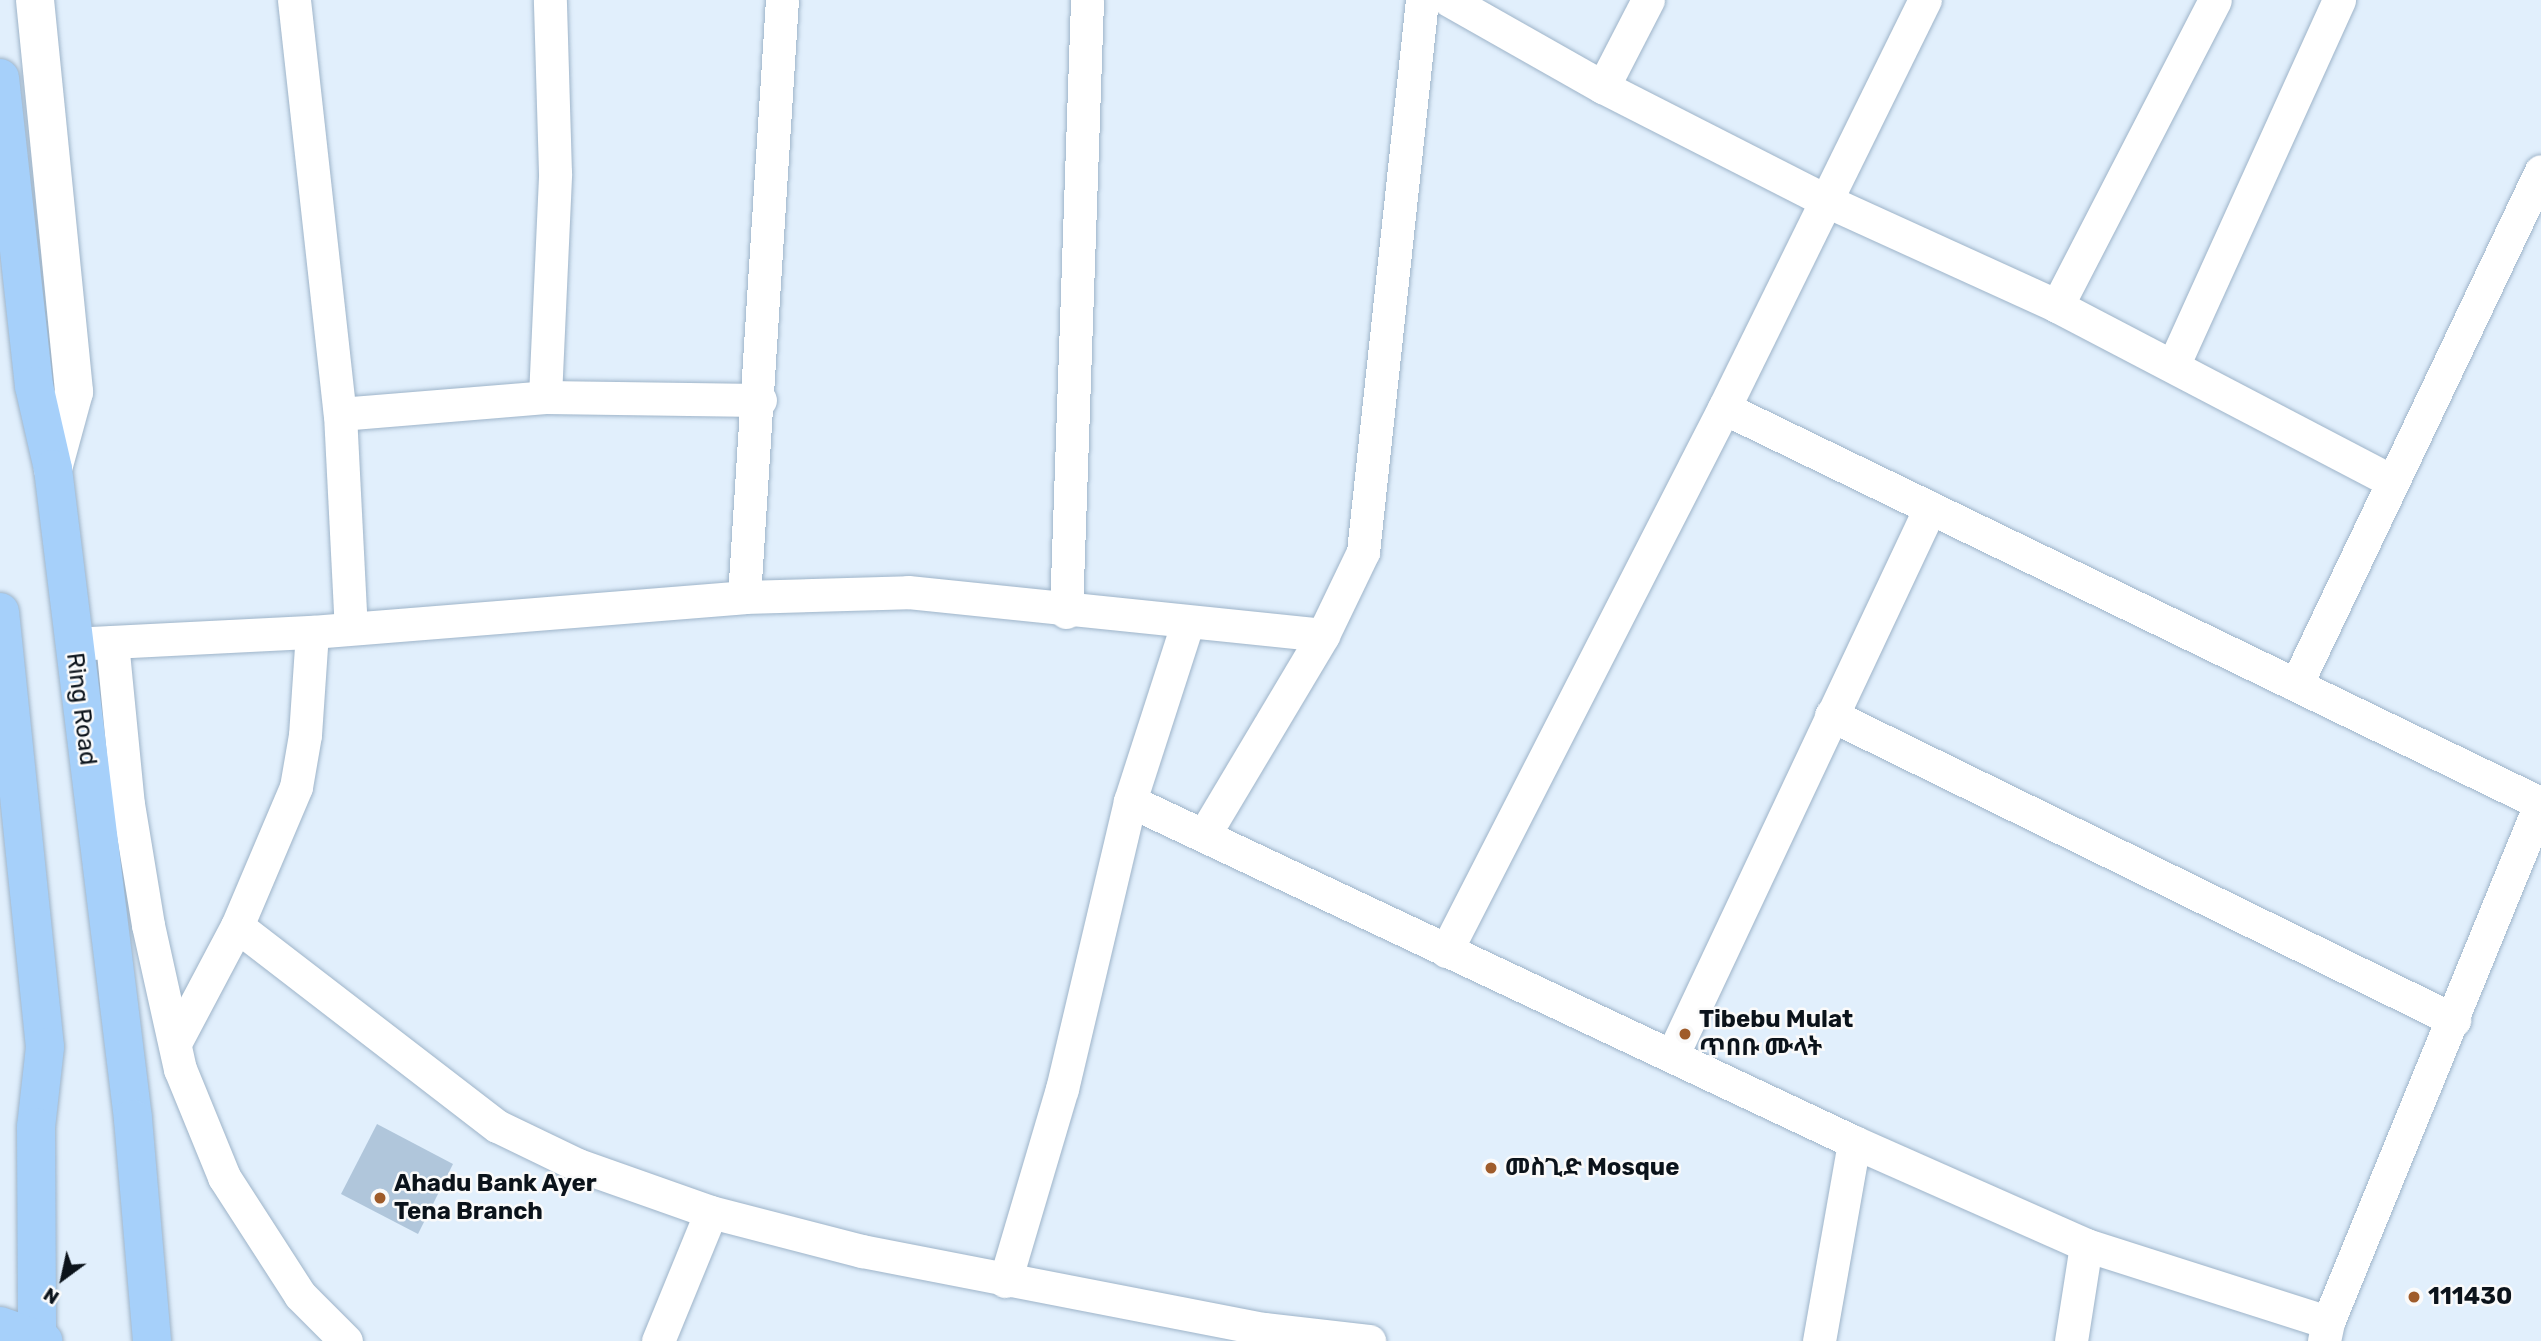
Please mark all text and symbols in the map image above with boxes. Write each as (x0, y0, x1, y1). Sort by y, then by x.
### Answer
street label: Ring Road (60, 651, 102, 767)
place label: Tibebu Mulat ጥበቡ ሙላት (1699, 1006, 1853, 1062)
marker: Tibebu Mulat ጥበቡ ሙላት (1677, 1026, 1693, 1042)
place label: መስጊድ Mosque (1505, 1154, 1680, 1182)
marker: መስጊድ Mosque (1483, 1160, 1499, 1176)
place label: Ahadu Bank Ayer Tena Branch (394, 1170, 597, 1226)
marker: Ahadu Bank Ayer Tena Branch (372, 1190, 388, 1206)
north arrow (28, 1243, 98, 1313)
text: N (39, 1283, 63, 1309)
place label: 111430 (2428, 1283, 2512, 1311)
marker: 111430 (2406, 1289, 2422, 1305)

